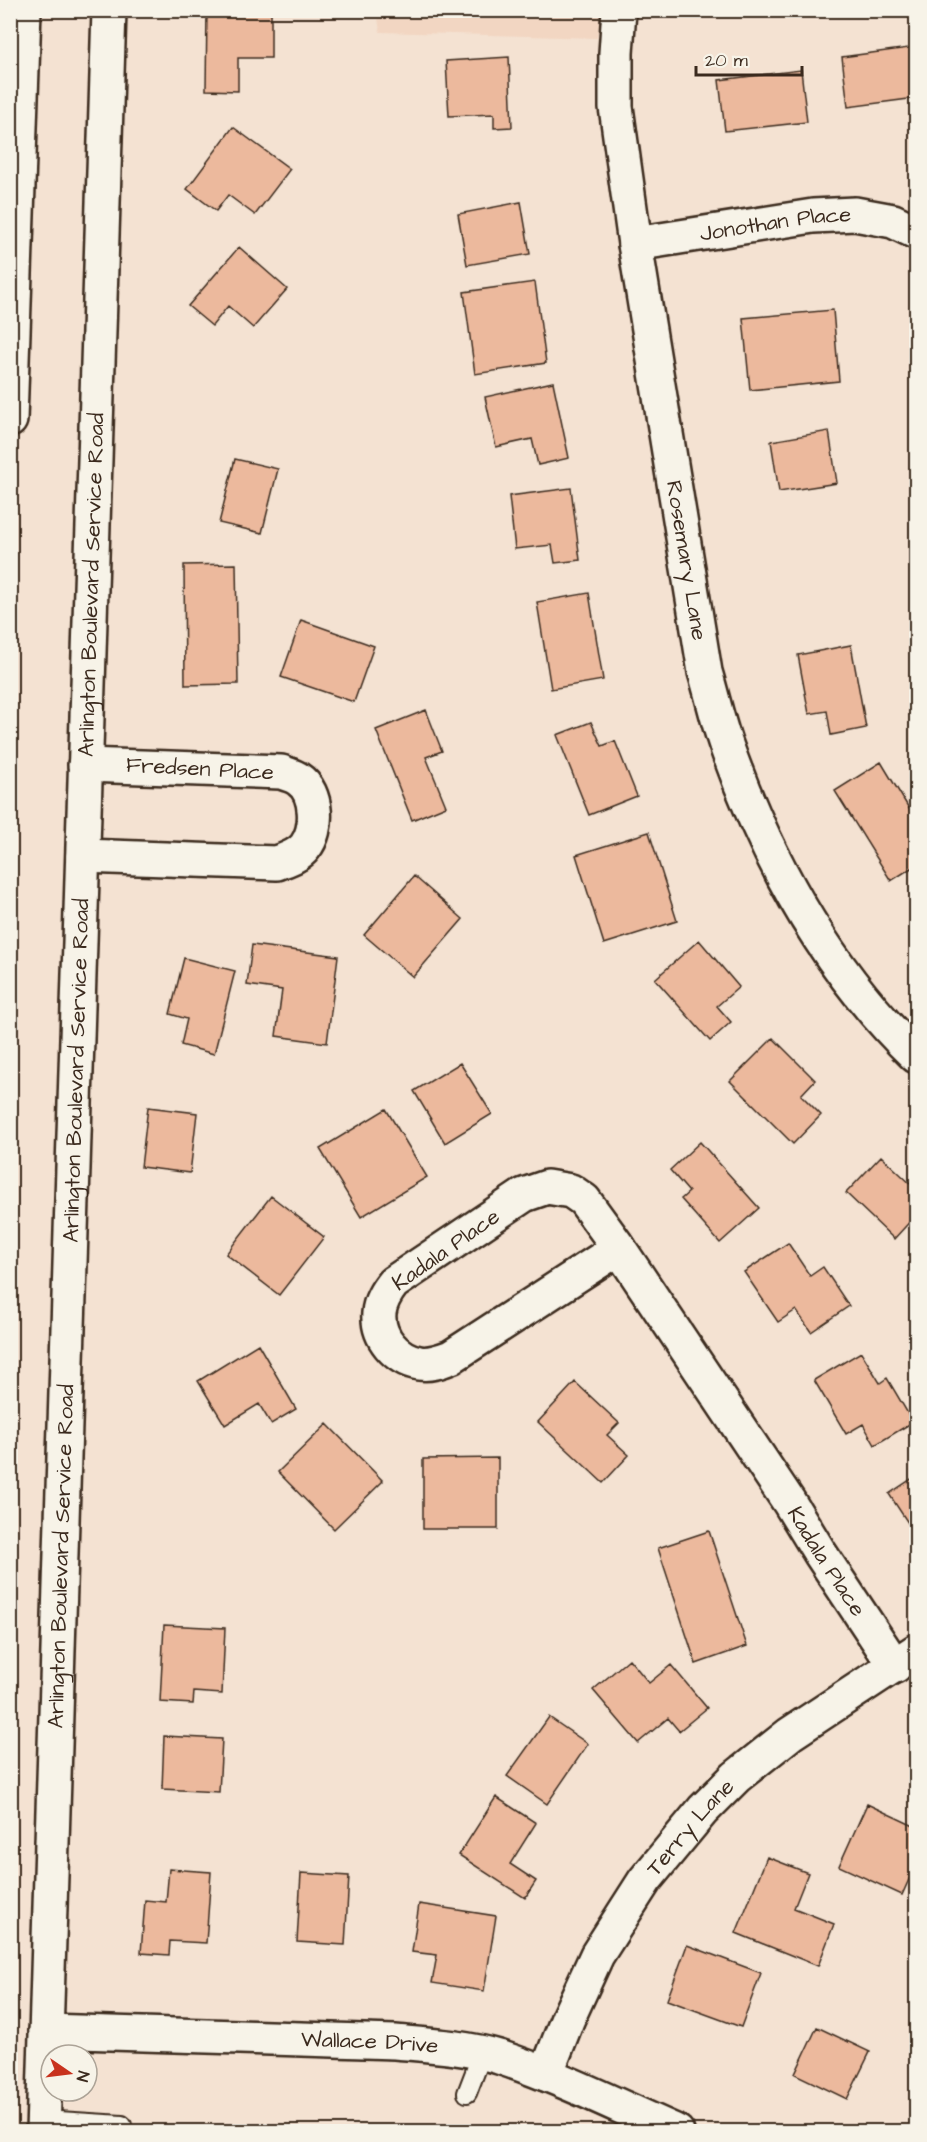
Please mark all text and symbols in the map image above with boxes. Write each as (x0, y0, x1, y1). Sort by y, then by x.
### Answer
scale bar (696, 39, 802, 77)
text: 20 m (705, 48, 748, 73)
street label: Jonothan Place (697, 199, 852, 249)
street label: Arlington Boulevard Service Road (70, 412, 112, 757)
street label: Rosemary Lane (658, 478, 715, 643)
street label: Fredsen Place (125, 750, 275, 788)
street label: Arlington Boulevard Service Road (55, 898, 97, 1243)
street label: Kadala Place (386, 1201, 506, 1299)
street label: Arlington Boulevard Service Road (40, 1384, 82, 1729)
street label: Kadala Place (780, 1501, 873, 1623)
street label: Terry Lane (639, 1772, 741, 1883)
street label: Wallace Drive (301, 2024, 440, 2061)
north arrow (39, 2043, 99, 2103)
text: N (71, 2069, 94, 2084)

